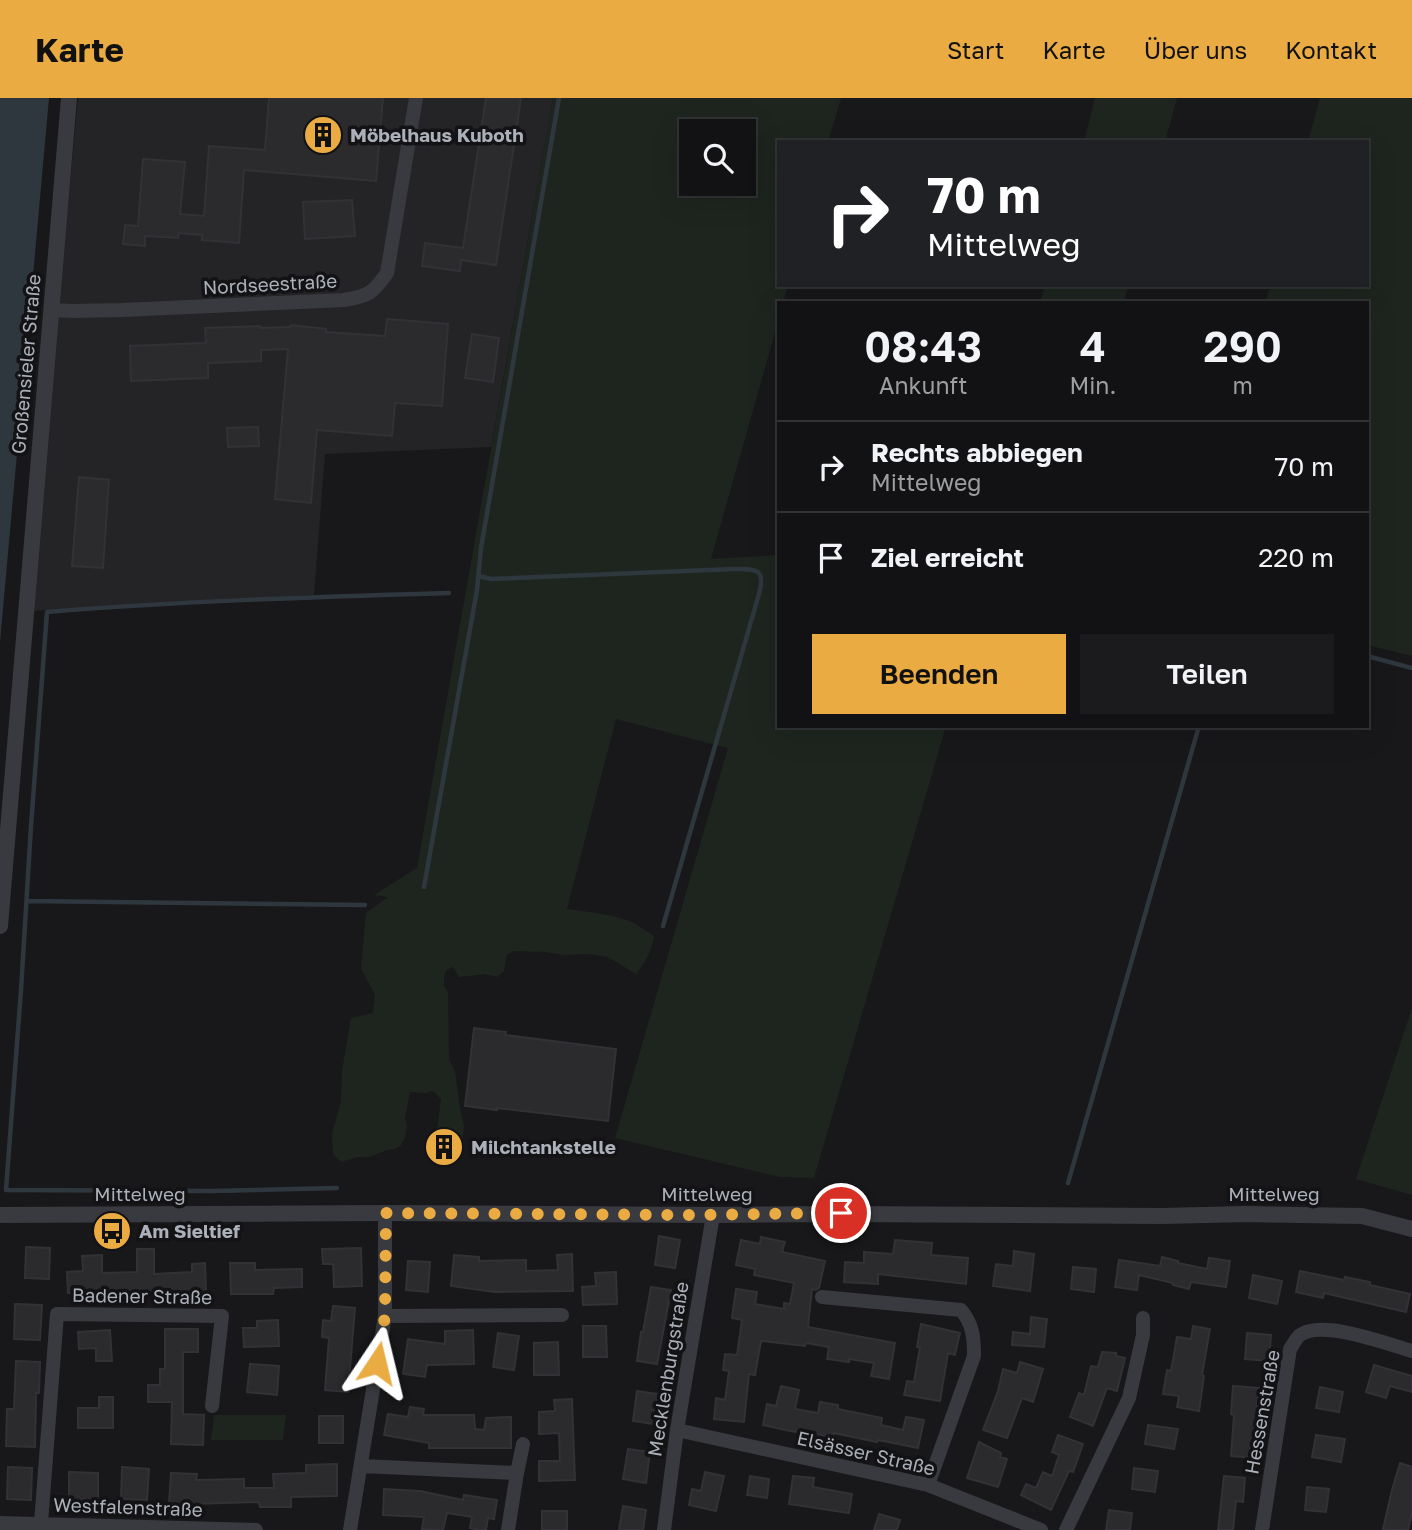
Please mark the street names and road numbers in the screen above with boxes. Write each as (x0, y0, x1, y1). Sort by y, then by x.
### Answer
street label: Nordseestraße (202, 268, 338, 299)
street label: Großensieler Straße (6, 273, 45, 455)
street label: Mittelweg (94, 1182, 186, 1205)
street label: Mittelweg (661, 1182, 753, 1205)
street label: Mittelweg (1228, 1182, 1320, 1205)
street label: Mecklenburgstraße (642, 1280, 693, 1458)
street label: Badener Straße (72, 1283, 212, 1308)
street label: Hessenstraße (1239, 1348, 1284, 1476)
street label: Elsässer Straße (795, 1425, 937, 1480)
street label: Westfalenstraße (53, 1492, 203, 1521)

